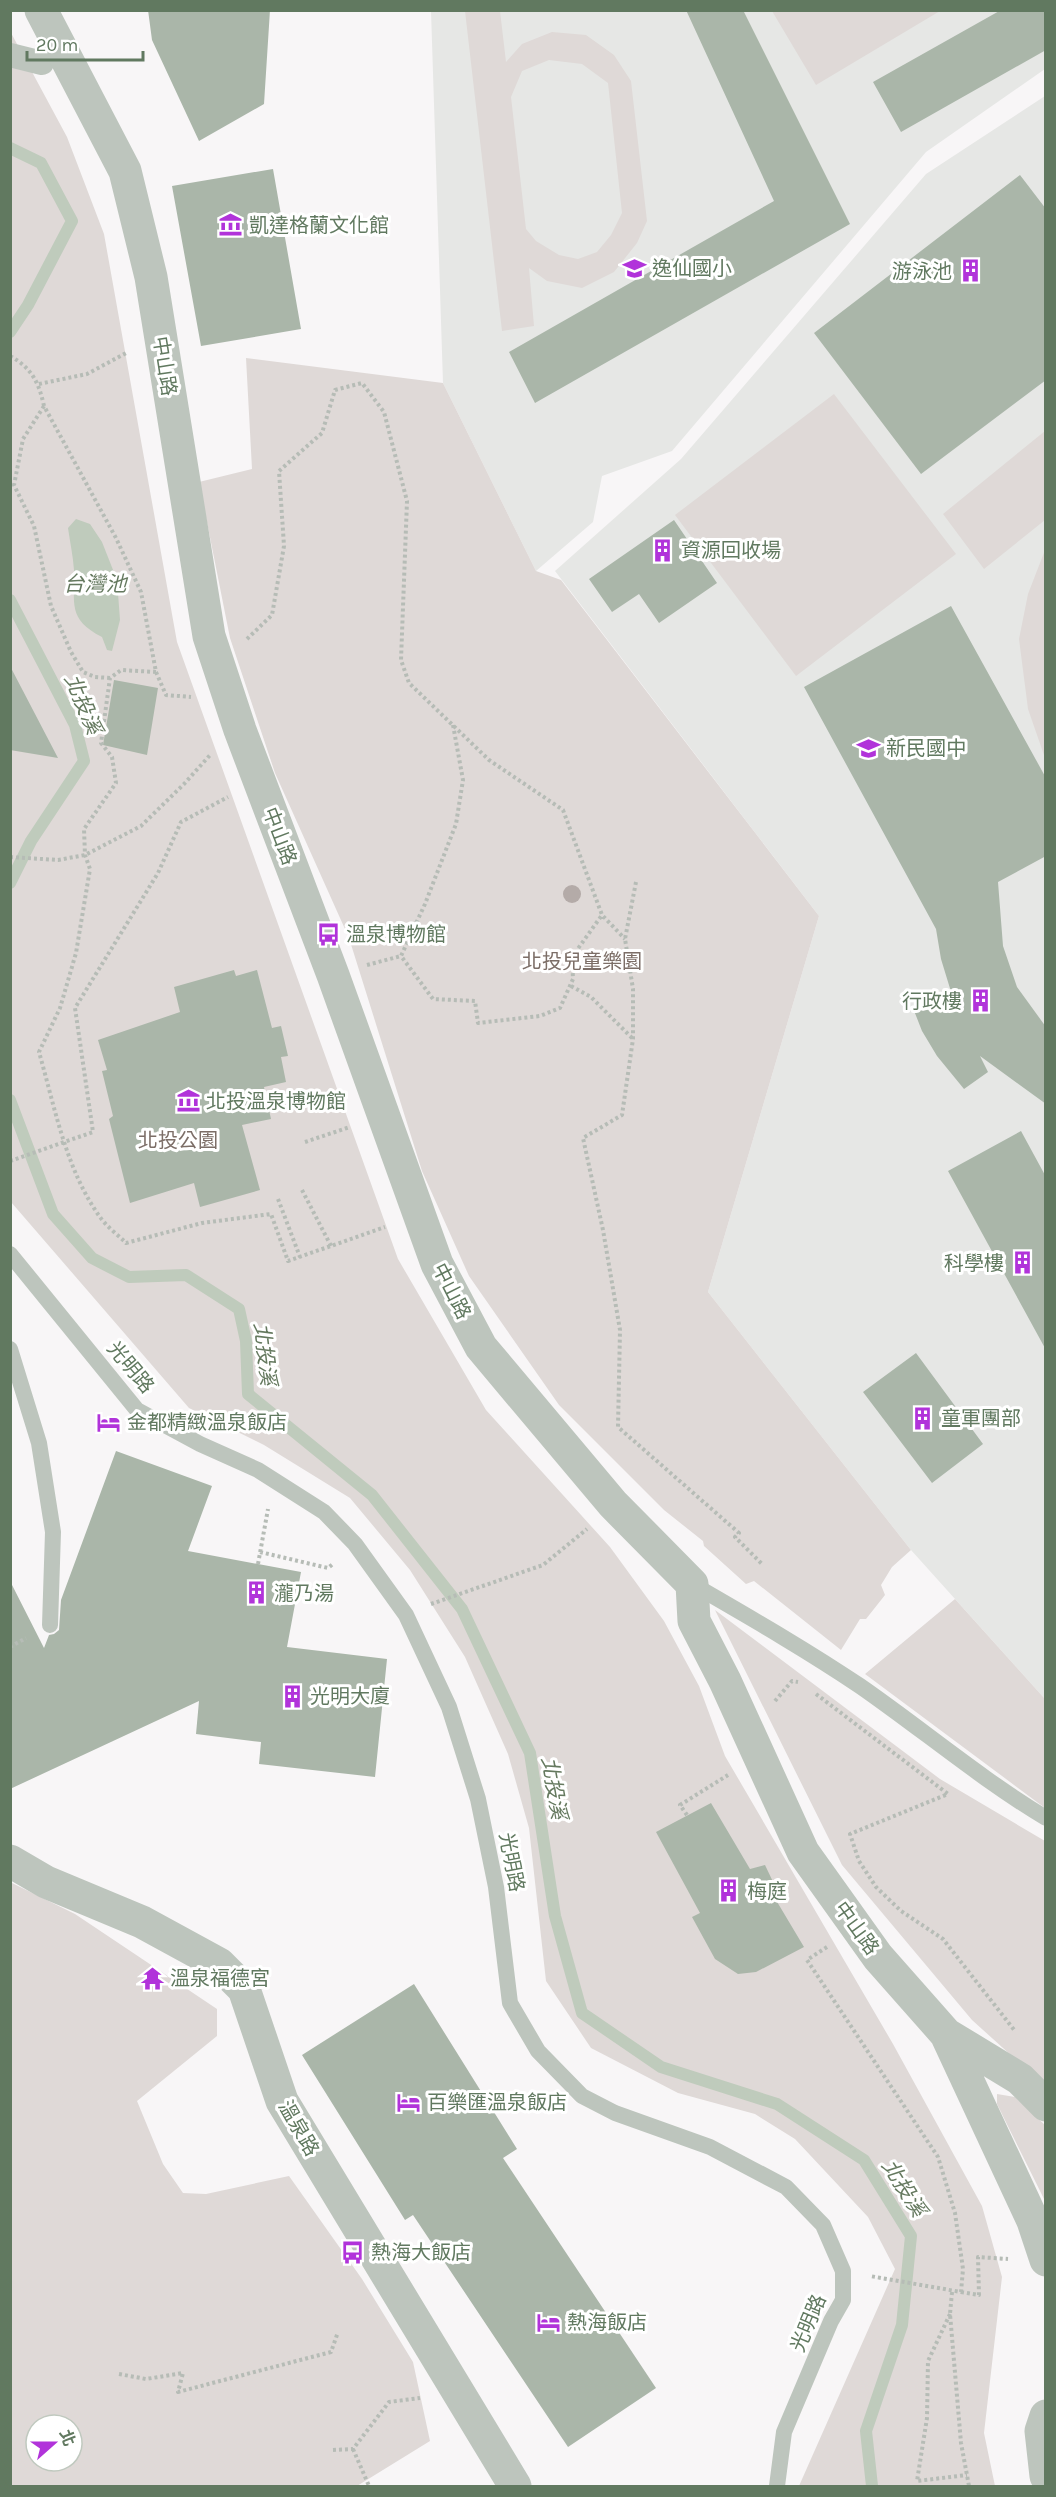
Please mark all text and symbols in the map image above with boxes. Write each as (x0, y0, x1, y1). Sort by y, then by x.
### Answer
scale bar (27, 24, 142, 62)
text: 20 m (36, 34, 78, 56)
museum icon: 凱達格蘭文化館 (218, 212, 244, 238)
place label: 凱達格蘭文化館 (249, 214, 389, 237)
school or university icon: 逸仙國小 (621, 255, 647, 281)
place label: 逸仙國小 (652, 257, 732, 280)
building icon: 游泳池 (957, 258, 983, 284)
place label: 游泳池 (892, 260, 952, 283)
street label: 中山路 (148, 335, 181, 398)
building icon: 資源回收場 (650, 537, 676, 563)
place label: 資源回收場 (681, 539, 781, 562)
water label: 台灣池 (64, 572, 128, 596)
water label: 北投溪 (60, 670, 108, 740)
school or university icon: 新民國中 (855, 735, 881, 761)
place label: 新民國中 (886, 737, 966, 760)
street label: 中山路 (258, 804, 301, 868)
bus stop icon: 溫泉博物館 (315, 921, 341, 947)
place label: 溫泉博物館 (346, 923, 446, 946)
park label: 北投兒童樂園 (522, 950, 642, 973)
building icon: 行政樓 (967, 988, 993, 1014)
place label: 行政樓 (902, 990, 962, 1013)
museum icon: 北投溫泉博物館 (175, 1088, 201, 1114)
place label: 北投溫泉博物館 (206, 1090, 346, 1113)
park label: 北投公園 (138, 1129, 218, 1152)
building icon: 科學樓 (1009, 1250, 1035, 1276)
place label: 科學樓 (944, 1252, 1004, 1275)
street label: 中山路 (428, 1259, 475, 1323)
water label: 北投溪 (249, 1321, 281, 1390)
street label: 光明路 (103, 1337, 159, 1398)
building icon: 童軍團部 (910, 1405, 936, 1431)
place label: 童軍團部 (941, 1407, 1021, 1430)
hotel icon: 金都精緻溫泉飯店 (96, 1409, 122, 1435)
place label: 金都精緻溫泉飯店 (127, 1411, 287, 1434)
building icon: 瀧乃湯 (243, 1580, 269, 1606)
place label: 瀧乃湯 (274, 1582, 334, 1605)
building icon: 光明大廈 (279, 1683, 305, 1709)
place label: 光明大廈 (310, 1685, 390, 1708)
water label: 北投溪 (537, 1755, 572, 1824)
street label: 光明路 (494, 1830, 529, 1894)
building icon: 梅庭 (716, 1878, 742, 1904)
place label: 梅庭 (747, 1880, 787, 1903)
street label: 中山路 (830, 1897, 884, 1959)
temple icon: 溫泉福德宮 (139, 1965, 165, 1991)
place label: 溫泉福德宮 (170, 1967, 270, 1990)
hotel icon: 百樂匯溫泉飯店 (396, 2089, 422, 2115)
place label: 百樂匯溫泉飯店 (427, 2091, 567, 2114)
street label: 溫泉路 (274, 2097, 324, 2160)
water label: 北投溪 (877, 2155, 932, 2224)
bus stop icon: 熱海大飯店 (340, 2239, 366, 2265)
place label: 熱海大飯店 (371, 2241, 471, 2264)
street label: 光明路 (786, 2291, 831, 2355)
hotel icon: 熱海飯店 (536, 2309, 562, 2335)
place label: 熱海飯店 (567, 2311, 647, 2334)
north arrow (24, 2413, 84, 2473)
text: 北 (56, 2427, 79, 2449)

